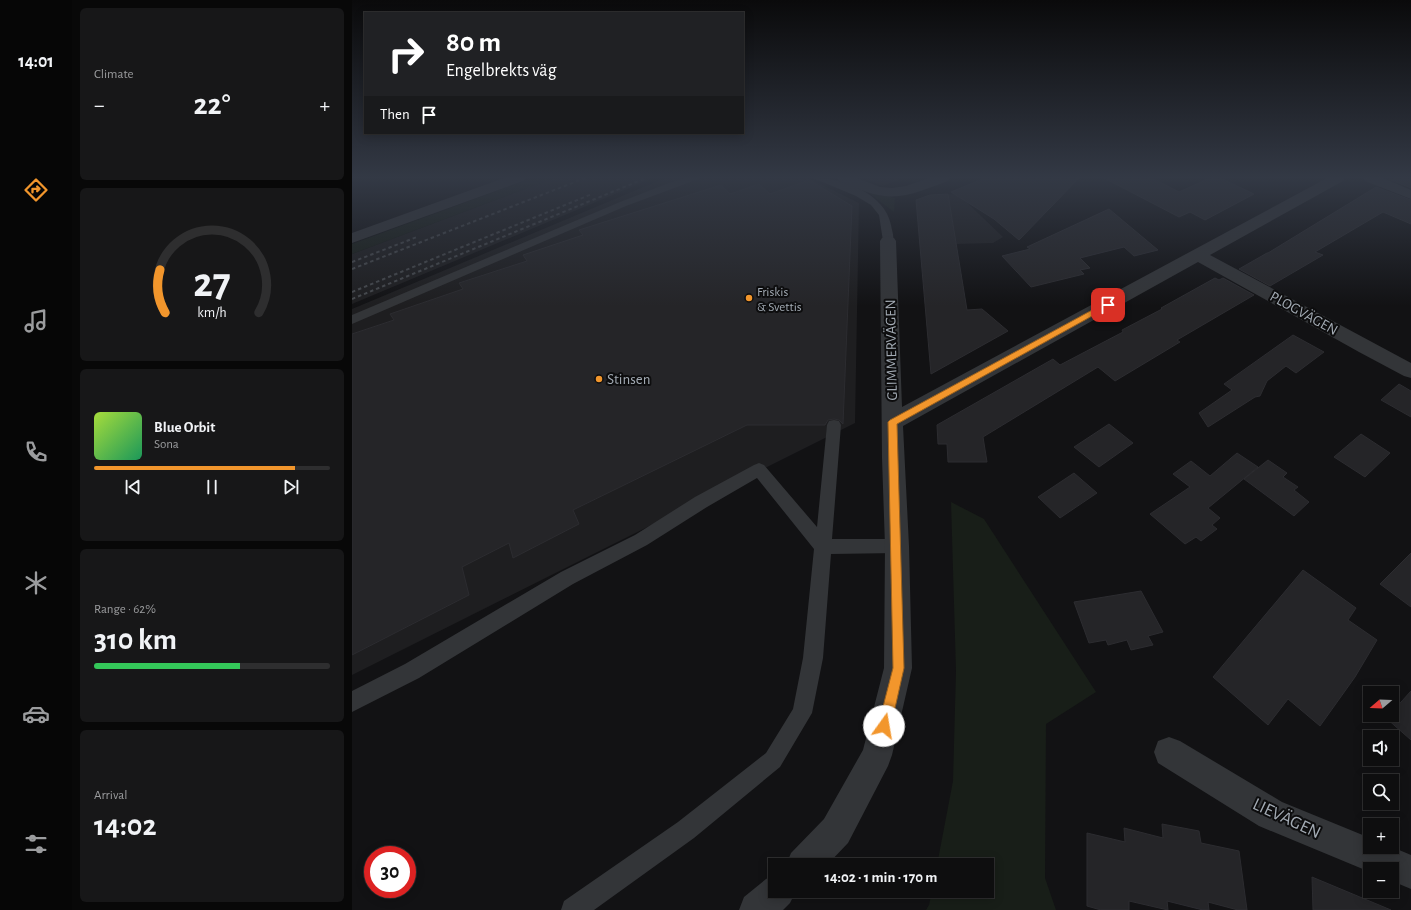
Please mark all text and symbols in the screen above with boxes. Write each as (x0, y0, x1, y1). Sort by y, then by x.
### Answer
icon: right (380, 28, 432, 80)
text: 80 m (446, 29, 501, 57)
text: 14:01 (18, 53, 54, 71)
text: Engelbrekts väg (446, 62, 556, 80)
text: Climate (94, 68, 133, 81)
text: 22° (193, 90, 231, 120)
text: − (94, 94, 105, 116)
text: + (319, 94, 330, 116)
icon: arrive (418, 104, 440, 126)
text: Then (380, 107, 410, 122)
icon: directions (22, 176, 50, 204)
text: 27 (193, 262, 231, 303)
place label: Friskis & Svettis (757, 286, 802, 314)
pin (1091, 288, 1125, 322)
street label: PLOGVÄGEN (1267, 288, 1341, 338)
marker: Friskis & Svettis (744, 293, 754, 303)
icon: arrive (1097, 294, 1119, 316)
street label: GLIMMERVÄGEN (882, 299, 900, 401)
text: km/h (197, 305, 227, 319)
icon: music (22, 307, 50, 335)
place label: Stinsen (607, 372, 650, 387)
marker: Stinsen (594, 374, 604, 384)
text: Blue Orbit (154, 420, 215, 435)
icon: phone (22, 438, 50, 466)
text: Sona (154, 438, 179, 451)
icon: previous (122, 476, 144, 498)
icon: pause (201, 476, 223, 498)
icon: next (280, 476, 302, 498)
icon: climate (22, 569, 50, 597)
text: Range · 62% (94, 603, 156, 616)
text: 310 km (94, 625, 177, 655)
north arrow (1363, 686, 1399, 722)
map controls (1363, 686, 1399, 898)
icon: car (22, 700, 50, 728)
position arrow (863, 705, 905, 747)
button: sound (1363, 730, 1399, 766)
button: search (1363, 774, 1399, 810)
text: Arrival (94, 789, 127, 802)
street label: LIEVÄGEN (1250, 794, 1324, 842)
text: 14:02 (94, 811, 157, 841)
button: + (1363, 818, 1399, 854)
icon: filters (22, 830, 50, 858)
speed limit sign: 30 (364, 846, 416, 898)
button: − (1363, 862, 1399, 898)
text: 14:02 · 1 min · 170 m (825, 870, 937, 885)

